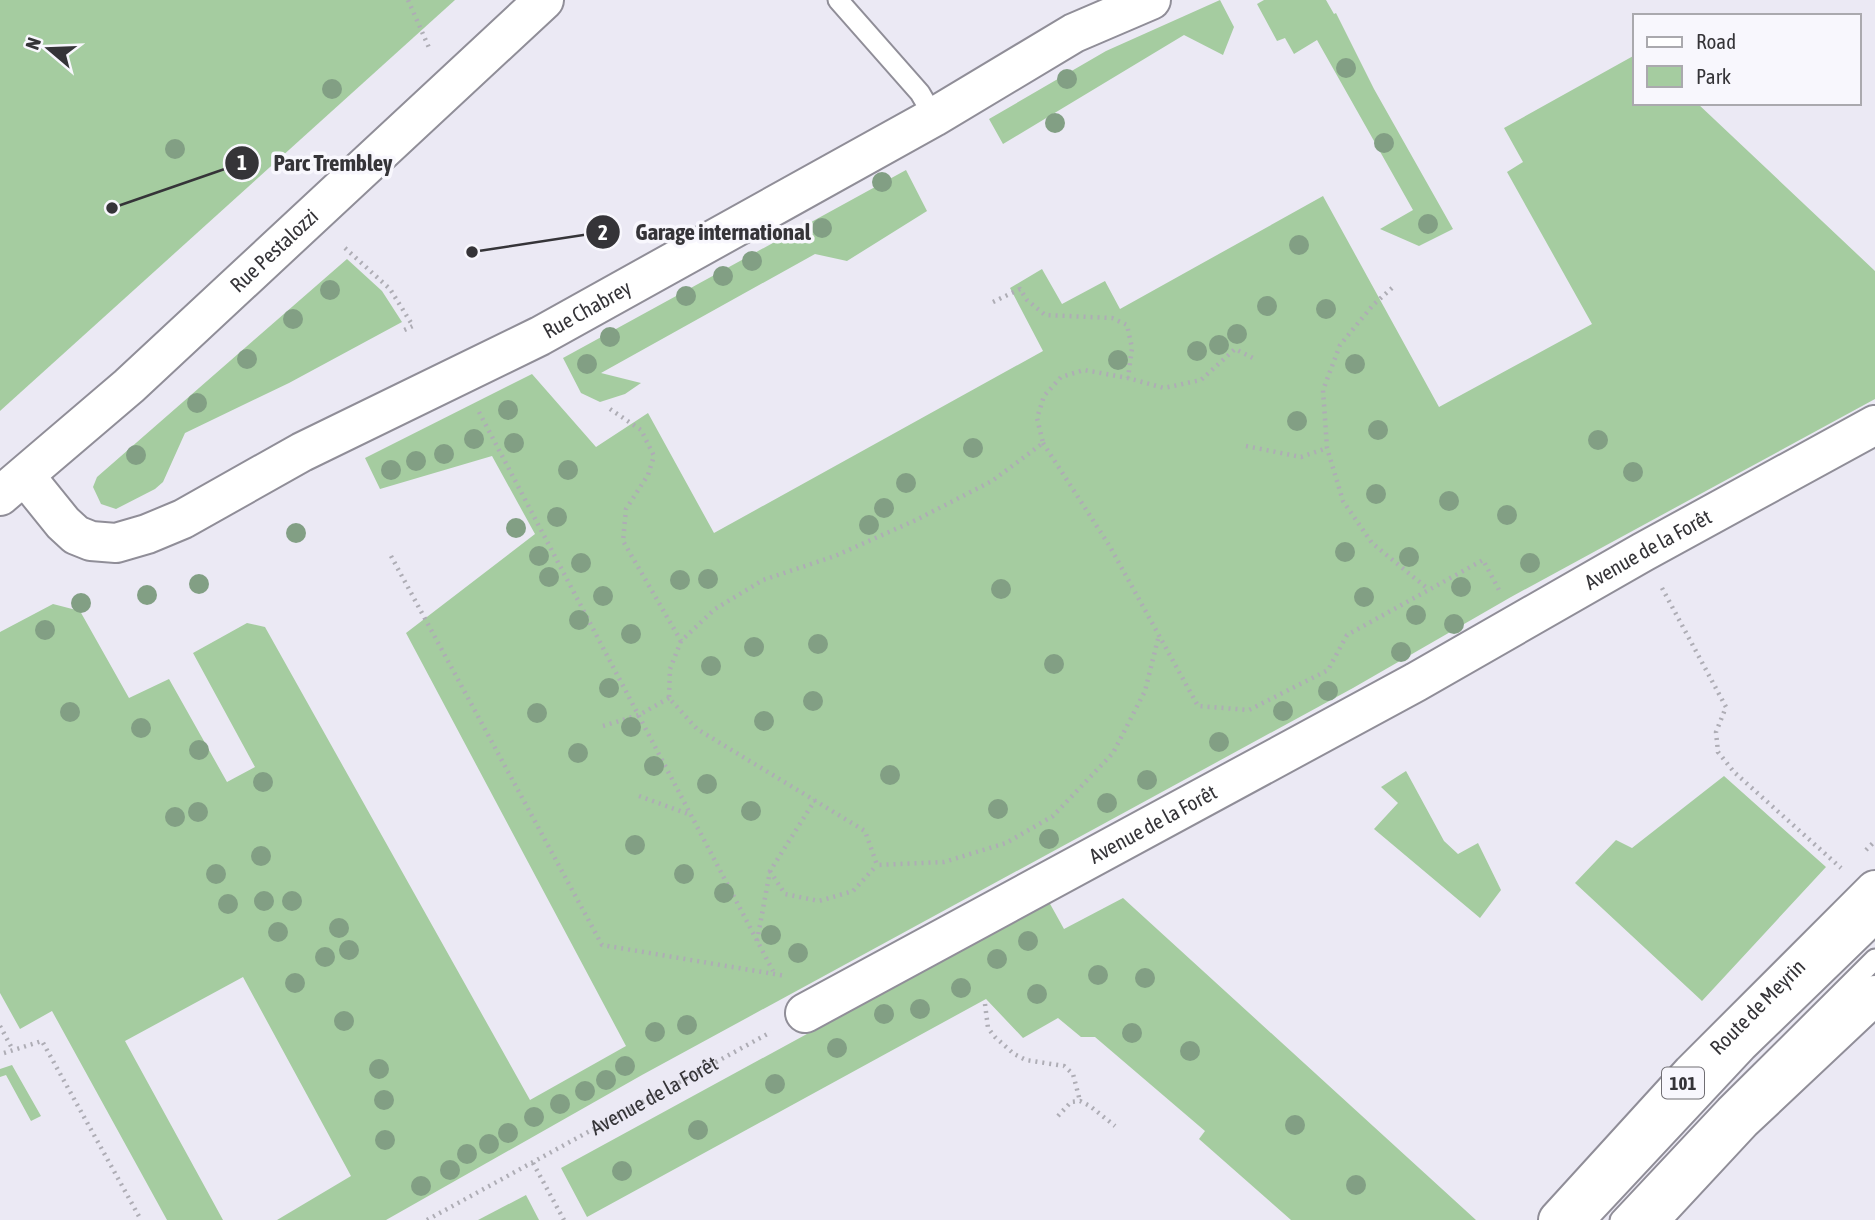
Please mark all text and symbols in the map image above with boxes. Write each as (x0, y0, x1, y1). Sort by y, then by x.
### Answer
north arrow (14, 14, 84, 84)
legend (1633, 14, 1861, 105)
text: Road (1696, 29, 1736, 53)
text: N (21, 35, 45, 52)
text: Park (1696, 64, 1731, 88)
callout: Parc Trembley (225, 141, 407, 185)
text: 1 (237, 150, 247, 174)
text: Parc Trembley (274, 150, 393, 176)
street label: Rue Pestalozzi (225, 204, 322, 297)
callout: Garage international (586, 210, 824, 254)
text: Garage international (635, 219, 812, 245)
text: 2 (598, 220, 608, 244)
street label: Rue Chabrey (539, 275, 635, 343)
street label: Avenue de la Forêt (1580, 504, 1715, 594)
street label: Avenue de la Forêt (1085, 779, 1221, 868)
street label: Route de Meyrin (1705, 954, 1810, 1059)
street label: Avenue de la Forêt (586, 1050, 722, 1139)
road number: 101 (1662, 1068, 1704, 1098)

